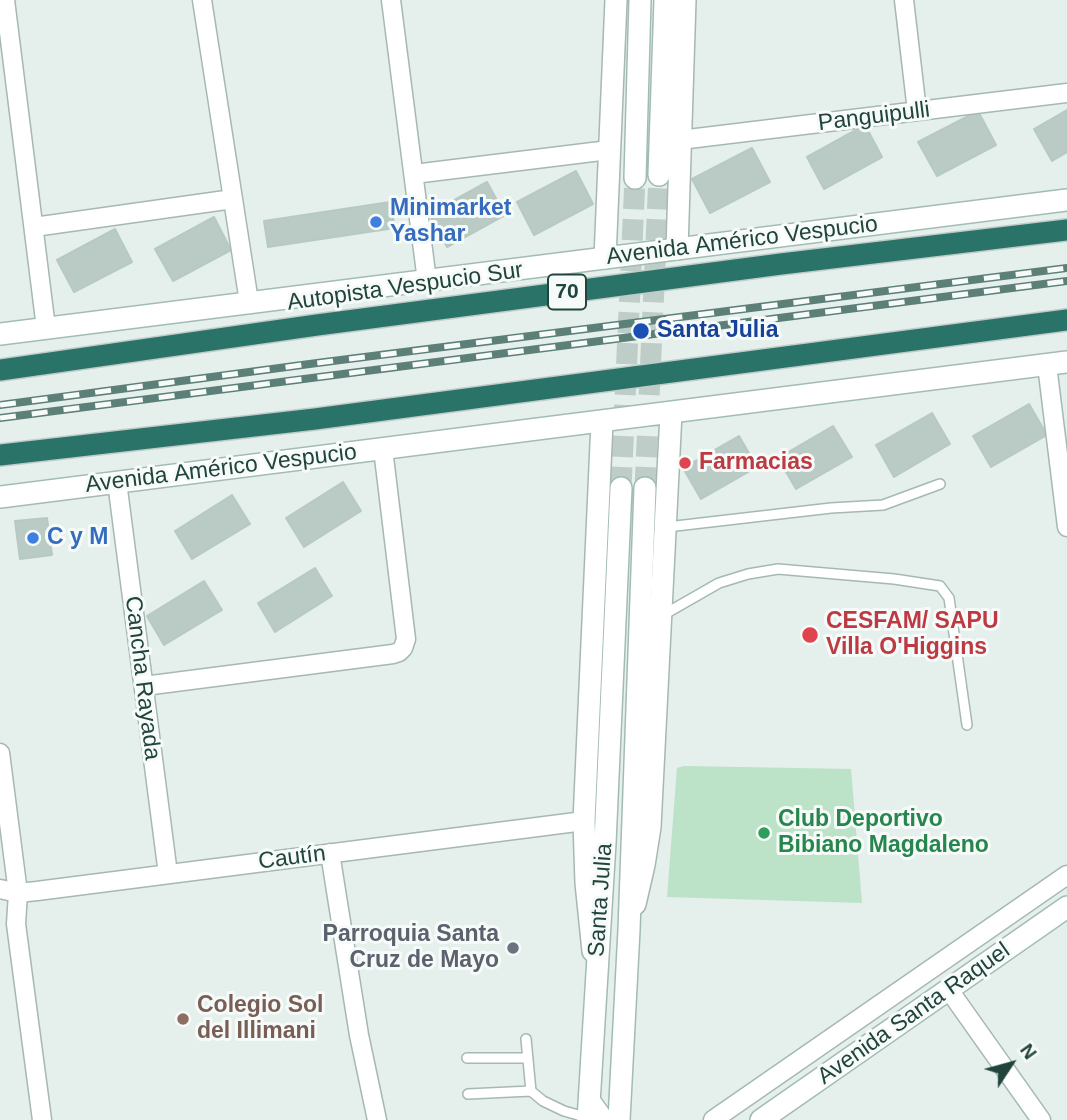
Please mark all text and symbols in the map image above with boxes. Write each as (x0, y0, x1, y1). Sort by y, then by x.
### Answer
street label: Panguipulli (816, 96, 932, 138)
place label: Minimarket Yashar (390, 195, 511, 249)
street label: Avenida Américo Vespucio (605, 211, 879, 271)
marker: Minimarket Yashar (368, 214, 384, 230)
street label: Autopista Vespucio Sur (285, 257, 525, 317)
road number: 70 (548, 274, 586, 310)
place label: Santa Julia (657, 317, 778, 345)
marker: Santa Julia (631, 321, 651, 341)
street label: Avenida Américo Vespucio (84, 439, 358, 499)
place label: Farmacias (699, 449, 813, 477)
marker: Farmacias (677, 455, 693, 471)
place label: C y M (47, 524, 108, 552)
marker: C y M (25, 530, 41, 546)
street label: Cancha Rayada (118, 594, 166, 762)
place label: CESFAM/ SAPU Villa O'Higgins (826, 608, 999, 662)
marker: CESFAM/ SAPU Villa O'Higgins (800, 625, 820, 645)
place label: Club Deportivo Bibiano Magdaleno (778, 806, 989, 860)
marker: Club Deportivo Bibiano Magdaleno (756, 825, 772, 841)
street label: Cautín (257, 840, 327, 876)
street label: Santa Julia (583, 842, 619, 958)
place label: Parroquia Santa Cruz de Mayo (323, 921, 499, 975)
street label: Avenida Santa Raquel (813, 937, 1015, 1091)
marker: Parroquia Santa Cruz de Mayo (505, 940, 521, 956)
place label: Colegio Sol del Illimani (197, 992, 323, 1046)
marker: Colegio Sol del Illimani (175, 1011, 191, 1027)
north arrow (976, 1029, 1046, 1099)
text: N (1016, 1040, 1041, 1063)

